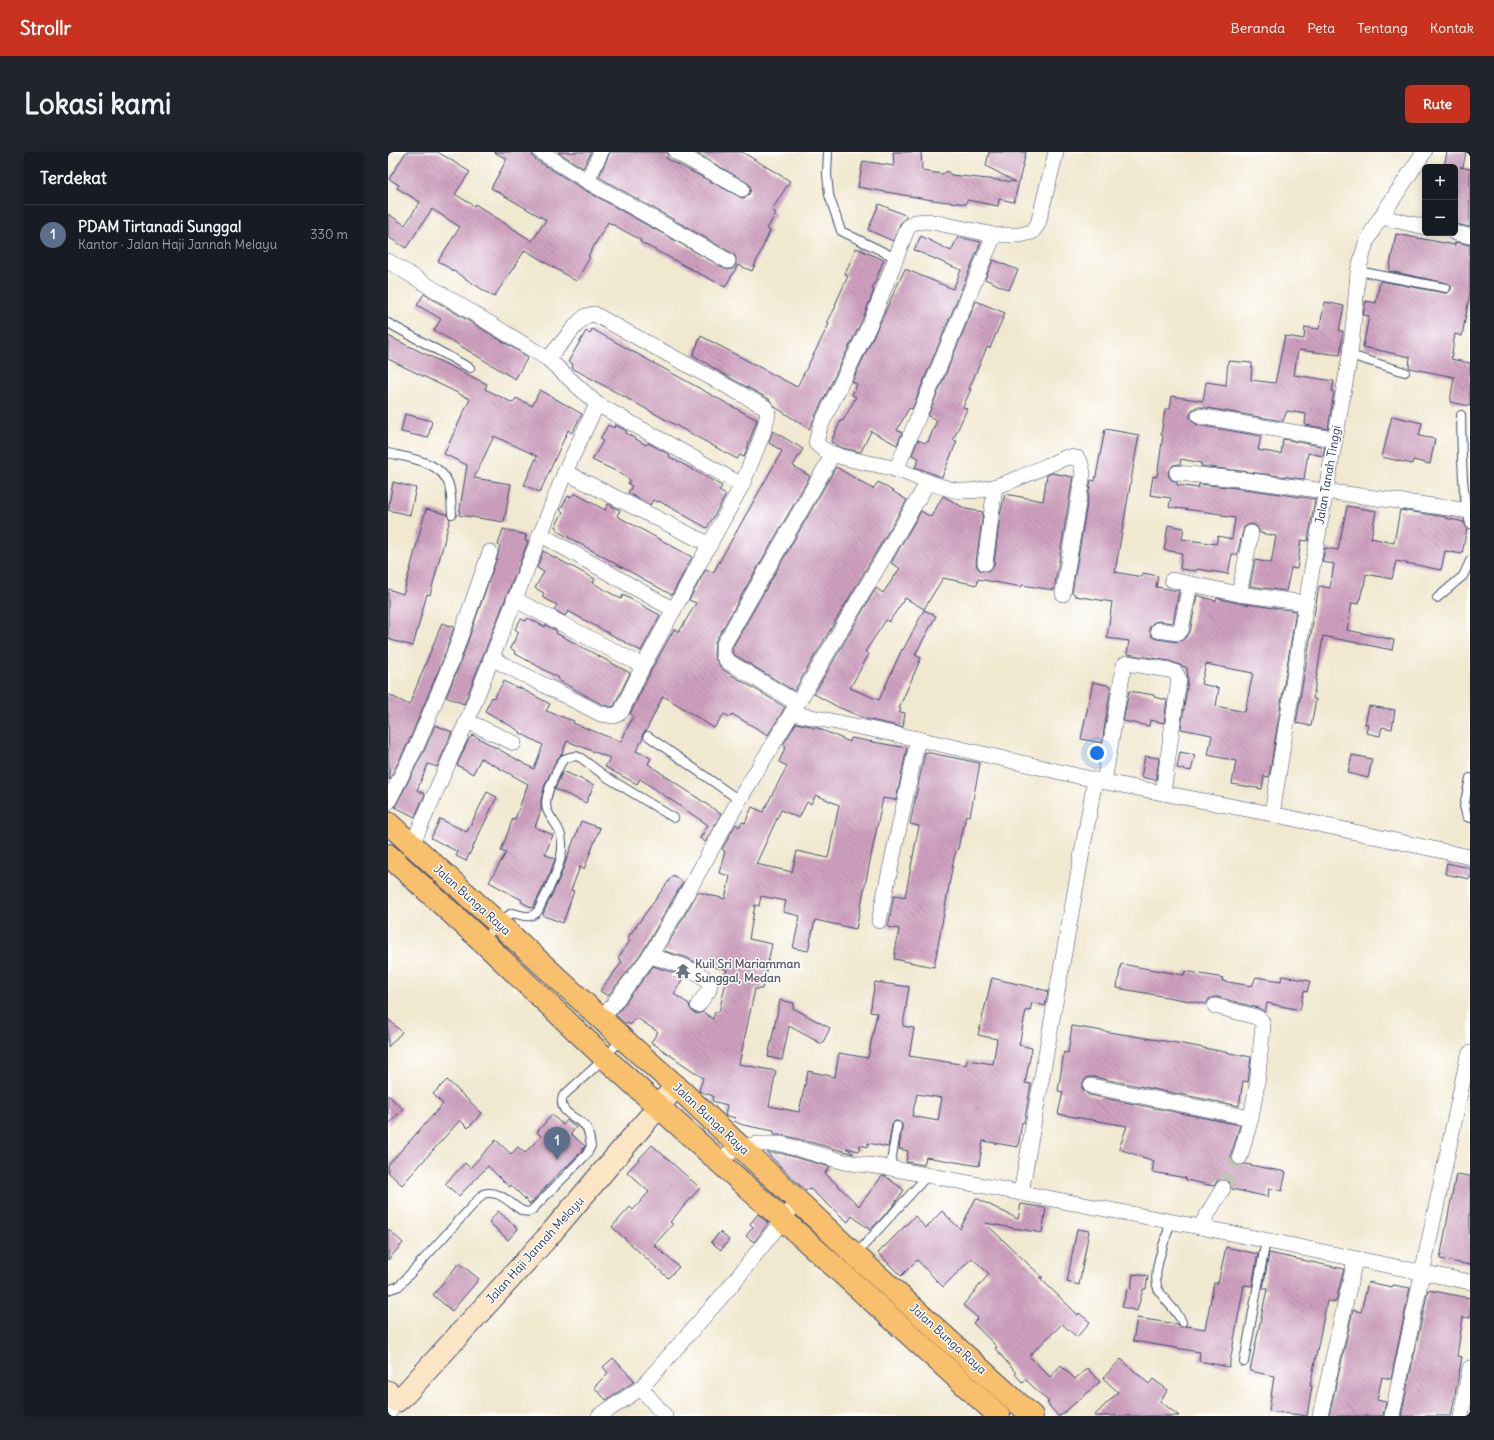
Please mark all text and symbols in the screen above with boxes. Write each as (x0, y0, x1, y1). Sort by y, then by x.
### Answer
text: Strollr (20, 16, 71, 40)
text: Beranda (1231, 19, 1285, 37)
text: Peta (1307, 19, 1335, 37)
text: Tentang (1357, 19, 1408, 37)
text: Kontak (1430, 19, 1474, 37)
button: Rute (1405, 85, 1470, 123)
text: Lokasi kami (24, 86, 171, 122)
map controls (1422, 164, 1458, 236)
button: + (1422, 164, 1458, 200)
text: Terdekat (40, 167, 107, 189)
button: − (1422, 200, 1458, 236)
text: PDAM Tirtanadi Sunggal (78, 217, 241, 236)
text: 1 (50, 226, 56, 243)
text: 330 m (310, 226, 348, 243)
text: Kantor · Jalan Haji Jannah Melayu (78, 236, 277, 253)
street label: Jalan Tanah Tinggi (1311, 424, 1344, 526)
your location (1087, 743, 1107, 763)
street label: Jalan Bunga Raya (431, 861, 514, 938)
place label: Kuil Sri Mariamman Sunggal, Medan (695, 956, 800, 986)
temple icon: Kuil Sri Mariamman Sunggal, Medan (674, 962, 692, 980)
street label: Jalan Bunga Raya (670, 1080, 753, 1158)
pin: 1 (544, 1127, 570, 1160)
street label: Jalan Haji Jannah Melayu (483, 1193, 587, 1306)
street label: Jalan Bunga Raya (907, 1300, 990, 1377)

